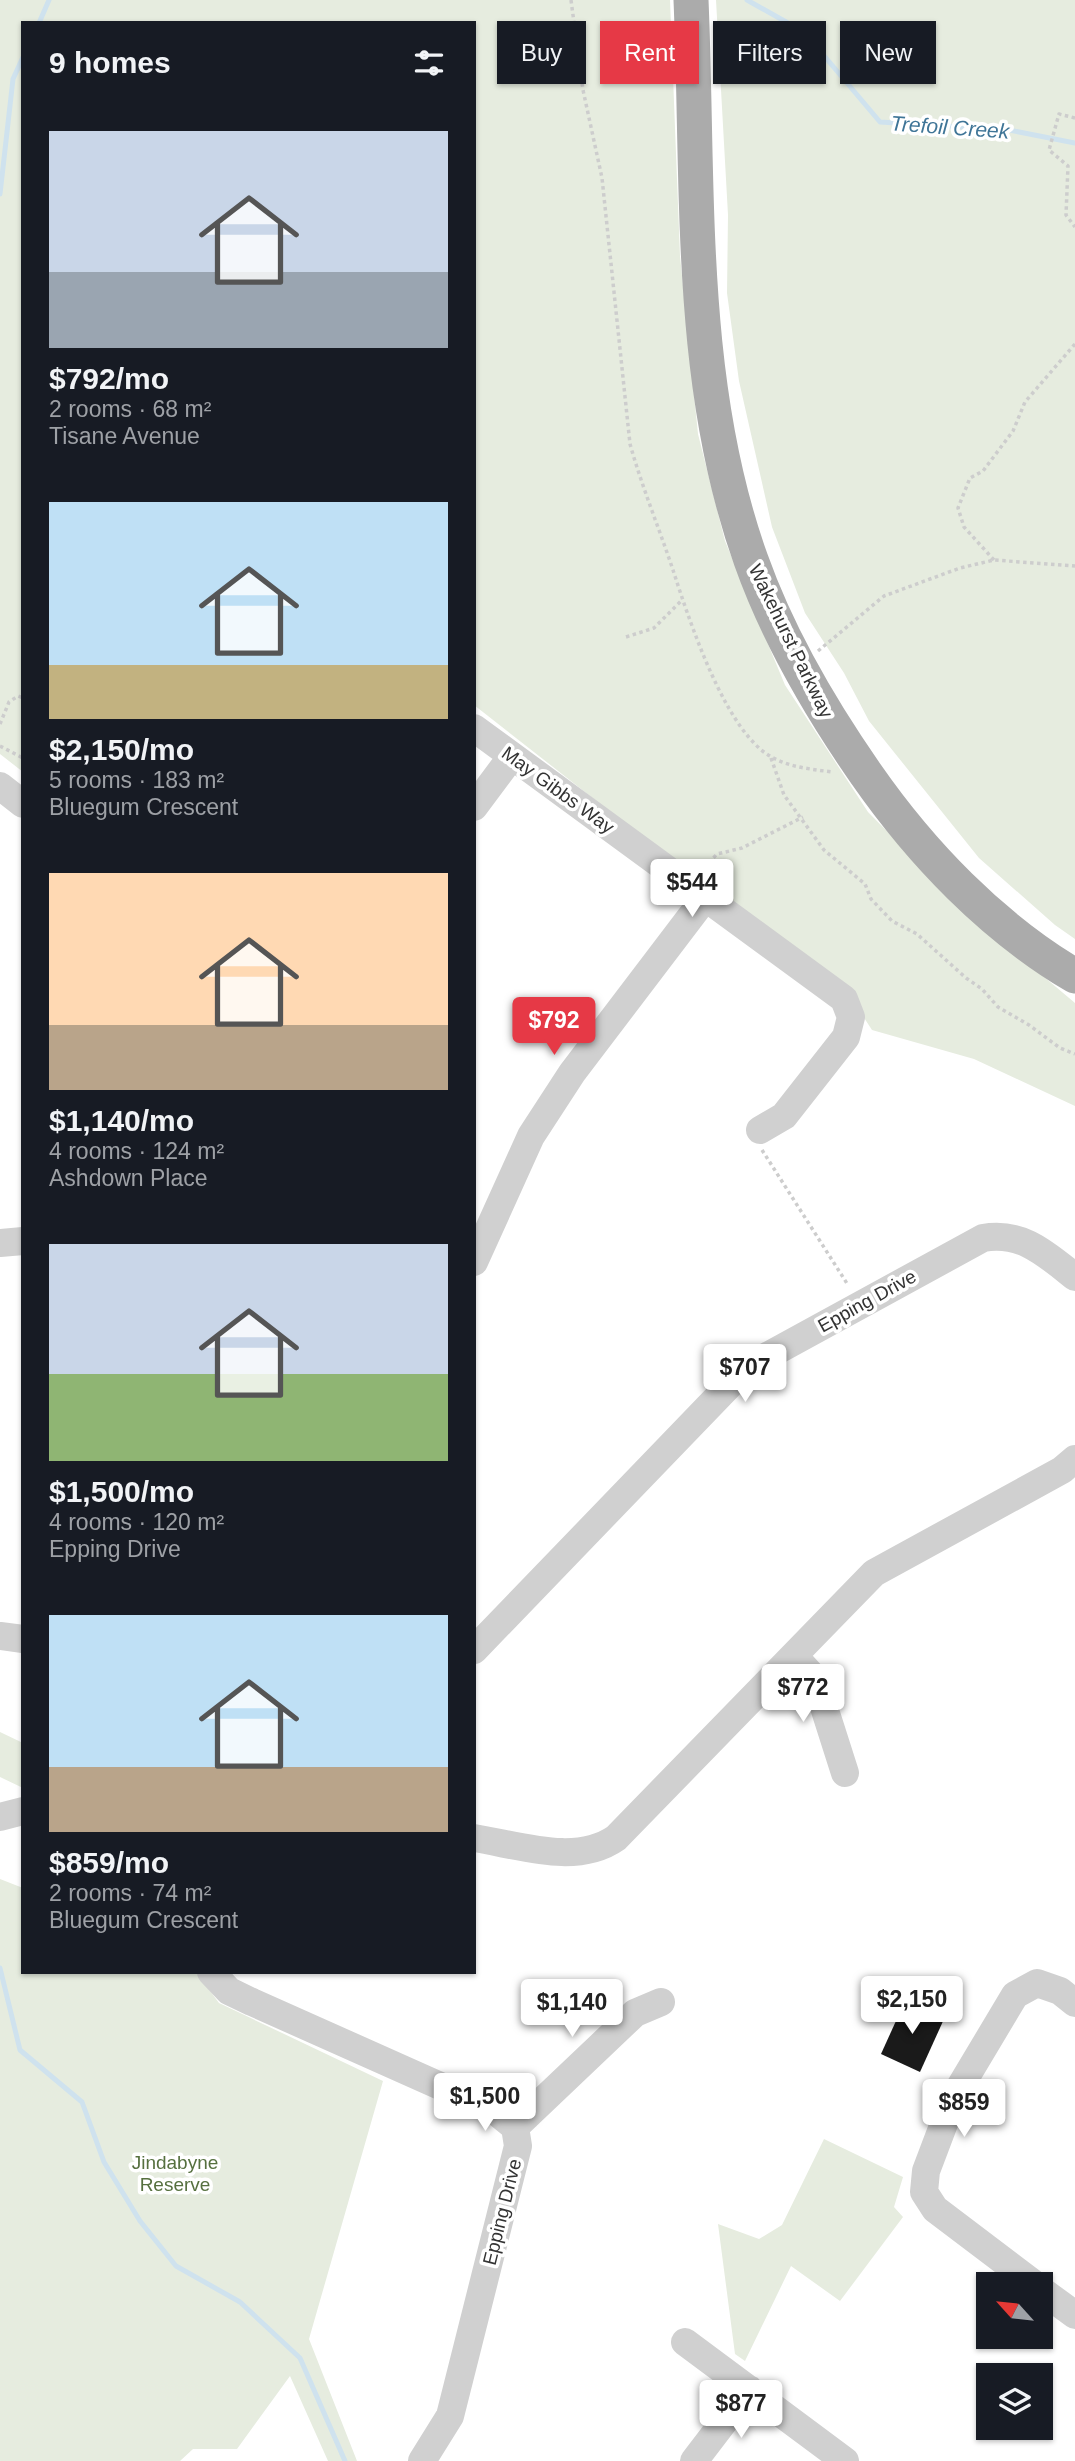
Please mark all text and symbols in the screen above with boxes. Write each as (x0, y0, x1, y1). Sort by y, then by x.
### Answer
chip: Buy (497, 21, 586, 84)
chip: Rent (600, 21, 699, 84)
chip: Filters (713, 21, 826, 84)
chip: New (840, 21, 936, 84)
icon: filters (410, 44, 448, 82)
text: 9 homes (49, 46, 171, 79)
water label: Trefoil Creek (890, 111, 1011, 143)
icon: home (186, 177, 312, 303)
text: $792/mo (49, 362, 169, 395)
text: 2 rooms · 68 m² (49, 396, 211, 422)
text: Tisane Avenue (49, 423, 200, 449)
icon: home (186, 548, 312, 674)
street label: Wakehurst Parkway (745, 561, 838, 722)
text: $2,150/mo (49, 733, 194, 766)
street label: May Gibbs Way (498, 742, 619, 838)
text: 5 rooms · 183 m² (49, 767, 224, 793)
text: Bluegum Crescent (49, 794, 238, 820)
pin: $544 (651, 860, 733, 919)
text: $544 (666, 869, 718, 895)
icon: home (186, 919, 312, 1045)
pin: $792 (513, 998, 595, 1057)
text: $792 (528, 1007, 580, 1033)
text: $1,140/mo (49, 1104, 194, 1137)
text: 4 rooms · 124 m² (49, 1138, 224, 1164)
text: Ashdown Place (49, 1165, 208, 1191)
street label: Epping Drive (814, 1265, 920, 1337)
icon: home (186, 1290, 312, 1416)
pin: $707 (704, 1344, 786, 1404)
text: $707 (719, 1354, 771, 1380)
text: $1,500/mo (49, 1475, 194, 1508)
text: 4 rooms · 120 m² (49, 1509, 224, 1535)
text: Epping Drive (49, 1536, 181, 1562)
icon: home (186, 1661, 312, 1787)
pin: $772 (762, 1664, 844, 1724)
text: $772 (777, 1674, 829, 1700)
text: $859/mo (49, 1846, 169, 1879)
text: 2 rooms · 74 m² (49, 1880, 211, 1906)
text: Bluegum Crescent (49, 1907, 238, 1933)
pin: $2,150 (855, 1976, 969, 2036)
pin: $1,140 (515, 1980, 629, 2039)
text: $2,150 (877, 1986, 947, 2012)
text: $1,140 (537, 1989, 607, 2015)
pin: $1,500 (428, 2074, 542, 2133)
pin: $859 (923, 2080, 1005, 2139)
text: $1,500 (450, 2083, 520, 2109)
text: $859 (938, 2089, 990, 2115)
park label: Jindabyne Reserve (132, 2152, 218, 2195)
street label: Epping Drive (479, 2157, 525, 2267)
north arrow (976, 2272, 1054, 2348)
map controls (976, 2272, 1053, 2440)
button: layers (976, 2363, 1053, 2440)
pin: $877 (700, 2380, 782, 2440)
text: $877 (715, 2390, 767, 2416)

